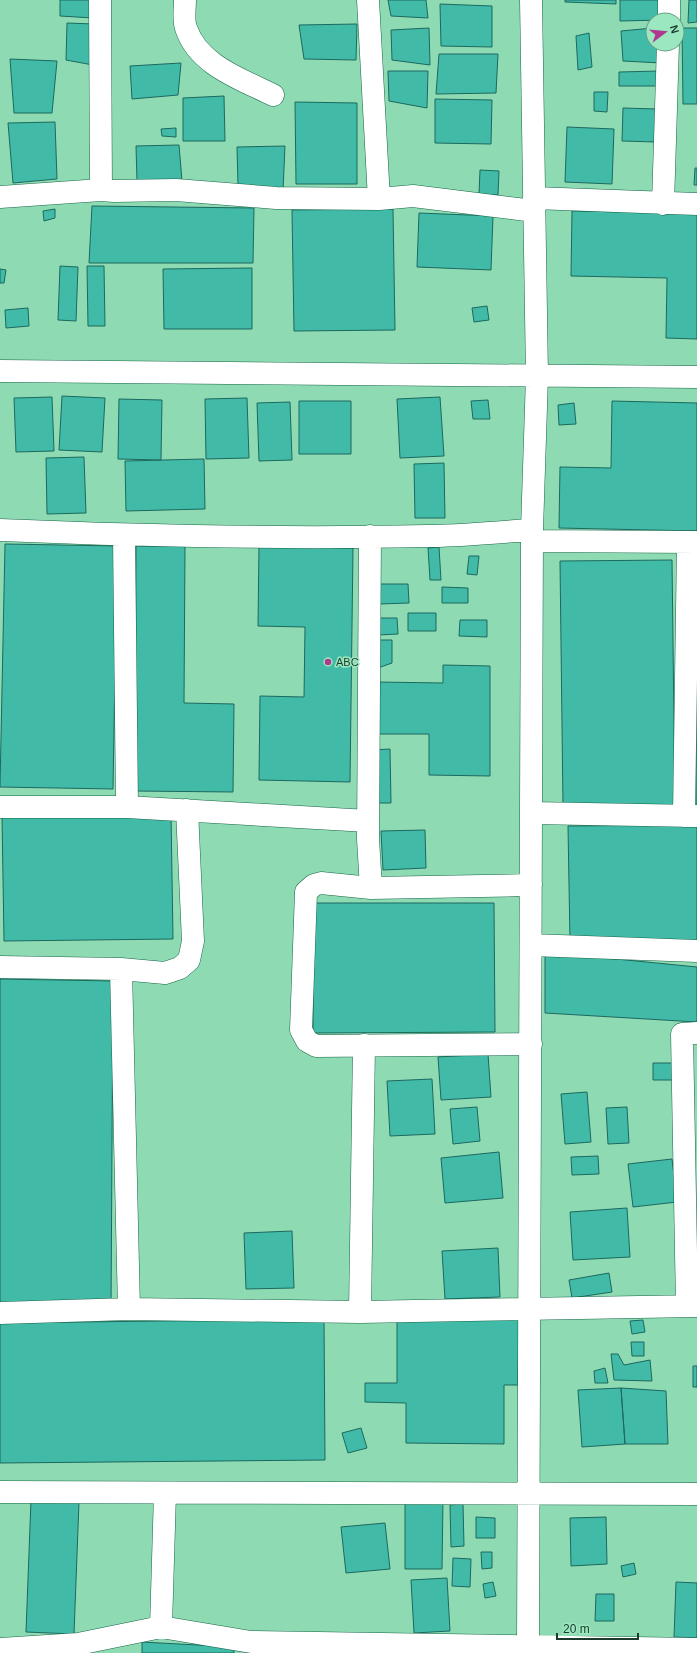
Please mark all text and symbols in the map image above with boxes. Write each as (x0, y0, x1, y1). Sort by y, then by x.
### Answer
north arrow (645, 12, 685, 52)
text: N (668, 24, 681, 35)
place label: ABC (336, 656, 359, 668)
marker: ABC (323, 657, 333, 667)
scale bar (557, 1615, 638, 1641)
text: 20 m (563, 1622, 590, 1636)

